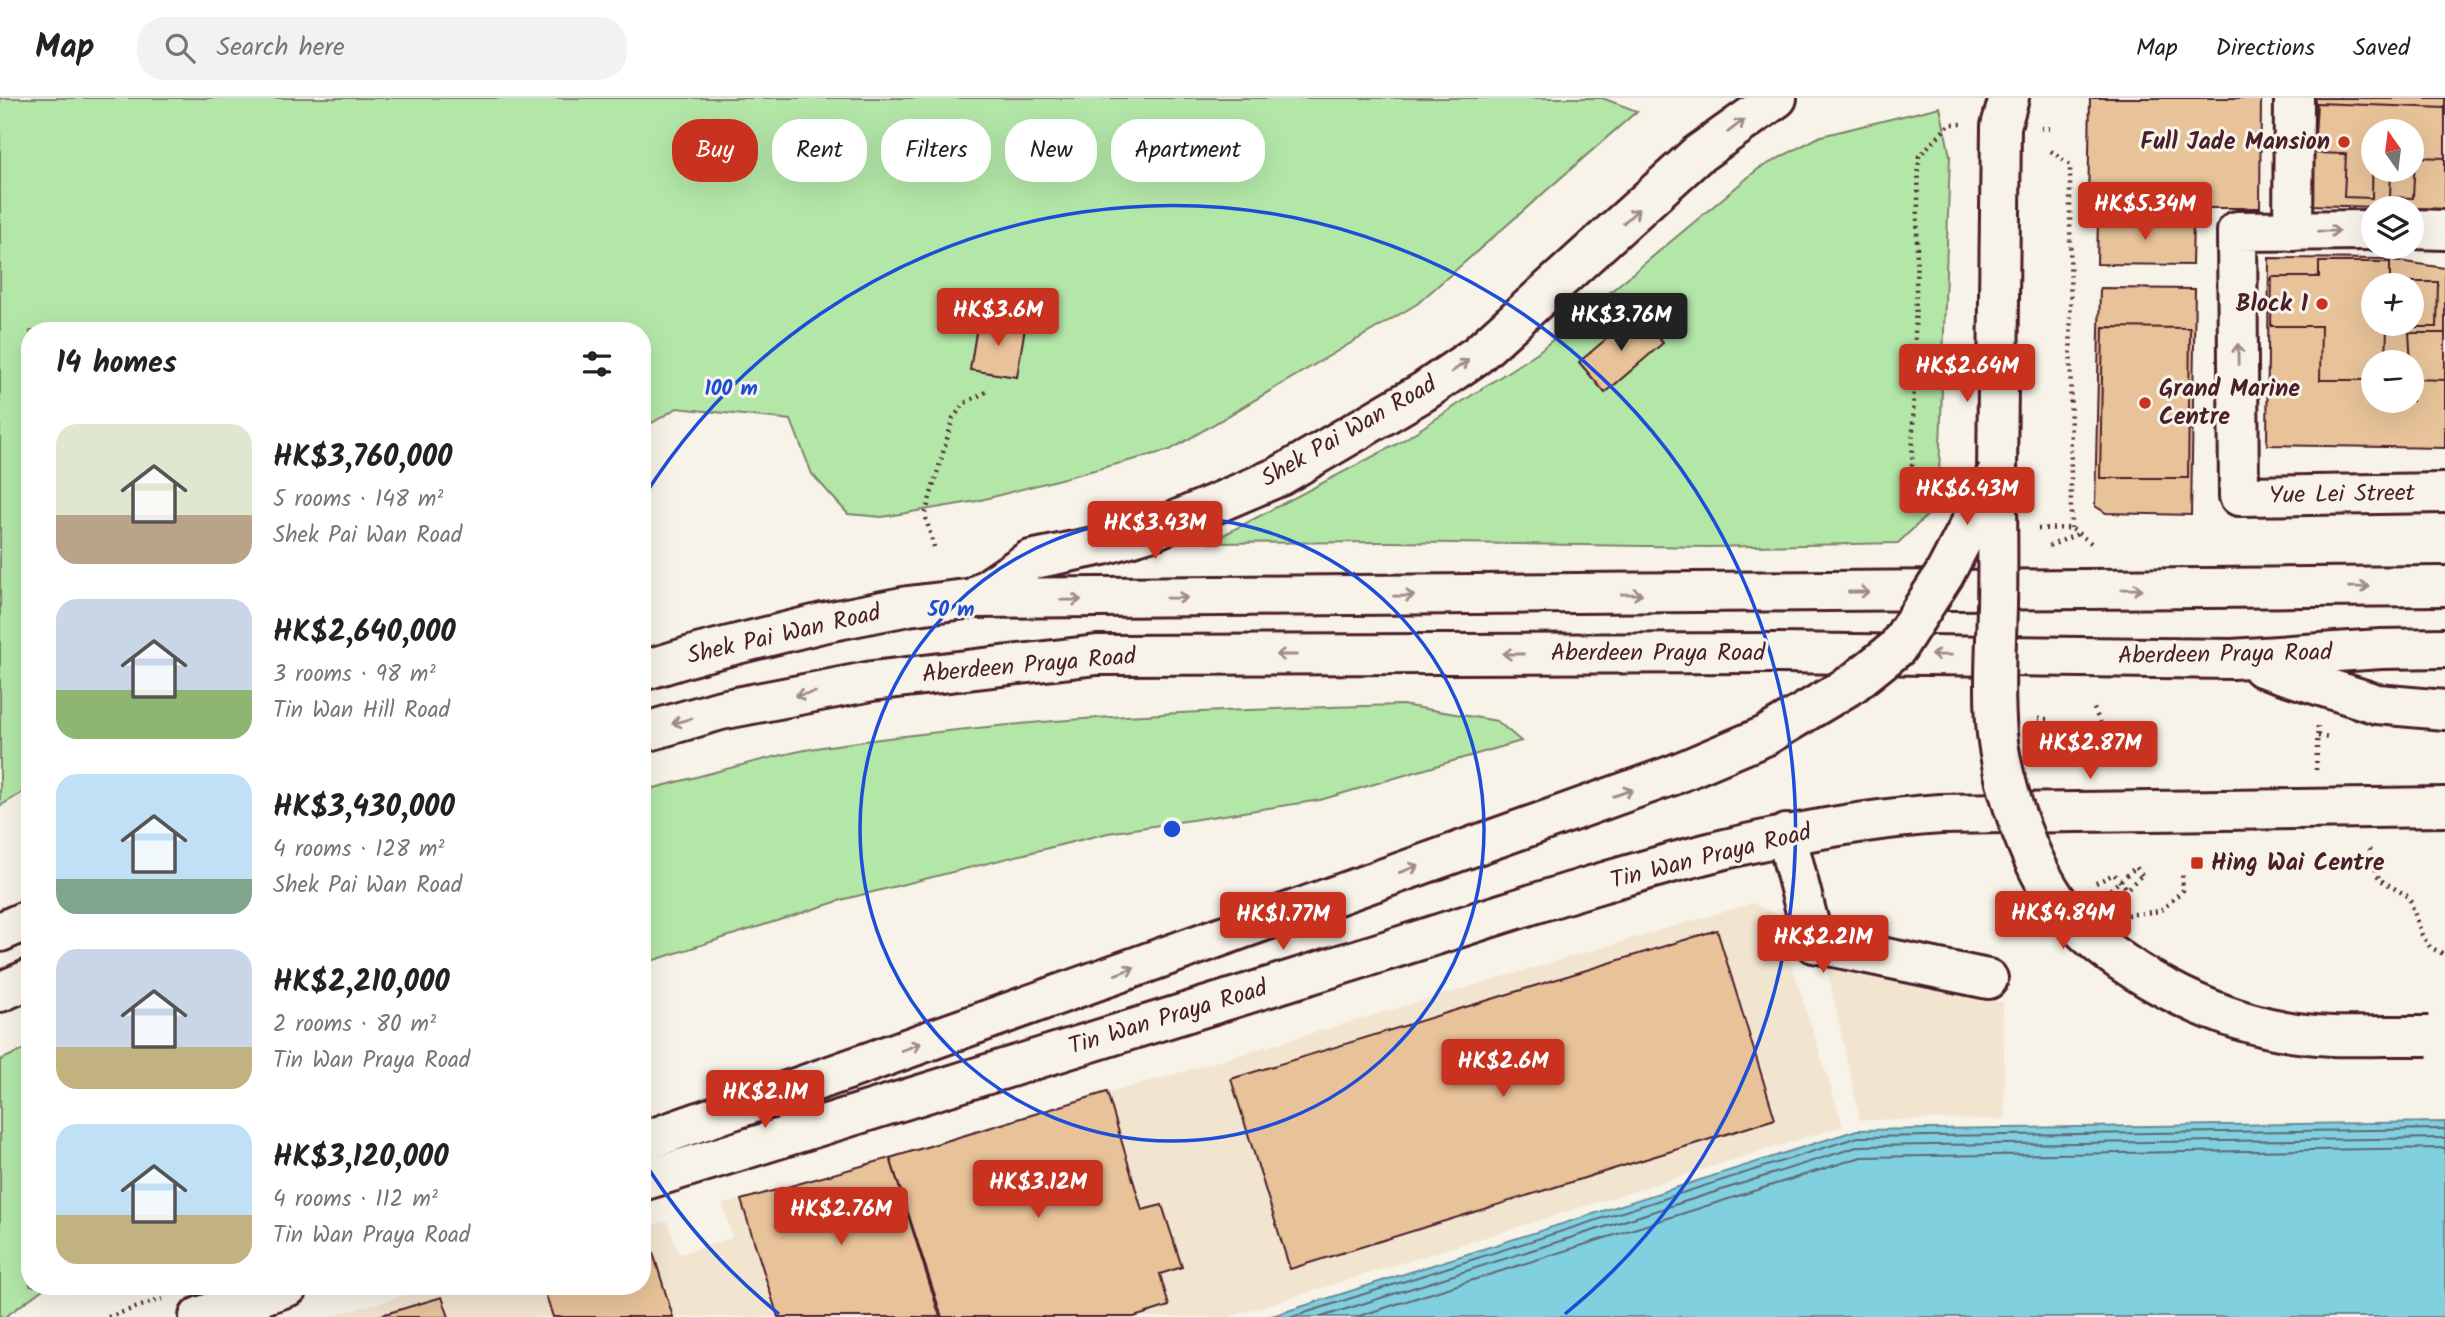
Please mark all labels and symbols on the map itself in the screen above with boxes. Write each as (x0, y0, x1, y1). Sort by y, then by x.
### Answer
one-way arrow (1727, 119, 1746, 134)
north arrow (2361, 119, 2424, 182)
place label: Full Jade Mansion (2140, 123, 2330, 162)
marker: Full Jade Mansion (2336, 134, 2352, 150)
pin: HK$5.34M (2073, 183, 2217, 242)
one-way arrow (1622, 208, 1639, 225)
one-way arrow (2318, 224, 2341, 237)
place label: Block 1 (2236, 285, 2309, 324)
pin: HK$3.6M (933, 288, 1063, 348)
pin: HK$3.76M (1549, 294, 1693, 353)
marker: Block 1 (2314, 296, 2330, 312)
one-way arrow (2231, 343, 2245, 366)
pin: HK$2.64M (1895, 344, 2039, 404)
one-way arrow (1450, 359, 1469, 373)
street label: Shek Pai Wan Road (1254, 365, 1445, 498)
place label: Grand Marine Centre (2159, 370, 2300, 437)
text: 100 m (704, 373, 758, 406)
marker: Grand Marine Centre (2137, 395, 2153, 411)
pin: HK$6.43M (1895, 468, 2039, 527)
street label: Yue Lei Street (2269, 474, 2416, 516)
pin: HK$3.43M (1083, 502, 1227, 561)
one-way arrow (2348, 580, 2371, 594)
one-way arrow (2120, 582, 2143, 596)
one-way arrow (1847, 585, 1870, 599)
one-way arrow (1620, 587, 1643, 601)
one-way arrow (1392, 589, 1415, 603)
one-way arrow (1165, 591, 1188, 605)
one-way arrow (1060, 593, 1083, 606)
street label: Shek Pai Wan Road (683, 594, 886, 676)
text: 50 m (927, 594, 974, 627)
street label: Aberdeen Praya Road (1551, 634, 1766, 673)
street label: Aberdeen Praya Road (2117, 634, 2334, 676)
street label: Aberdeen Praya Road (920, 637, 1139, 695)
one-way arrow (1502, 647, 1525, 661)
one-way arrow (1275, 648, 1298, 662)
one-way arrow (1929, 649, 1952, 662)
one-way arrow (794, 688, 817, 701)
one-way arrow (671, 716, 693, 729)
pin: HK$2.87M (2018, 722, 2162, 781)
one-way arrow (1612, 786, 1634, 798)
street label: Tin Wan Praya Road (1606, 813, 1817, 901)
centre of rings (1160, 817, 1184, 841)
place label: Hing Wai Centre (2211, 844, 2385, 883)
marker: Hing Wai Centre (2189, 855, 2205, 871)
one-way arrow (1397, 862, 1419, 874)
pin: HK$1.77M (1211, 892, 1355, 952)
pin: HK$4.84M (1991, 892, 2135, 951)
pin: HK$2.21M (1751, 916, 1895, 975)
one-way arrow (1114, 963, 1136, 976)
street label: Tin Wan Praya Road (1064, 969, 1273, 1067)
one-way arrow (900, 1040, 922, 1053)
pin: HK$2.6M (1438, 1040, 1568, 1099)
pin: HK$2.1M (700, 1070, 830, 1130)
pin: HK$3.12M (966, 1160, 1110, 1220)
pin: HK$2.76M (769, 1188, 913, 1247)

